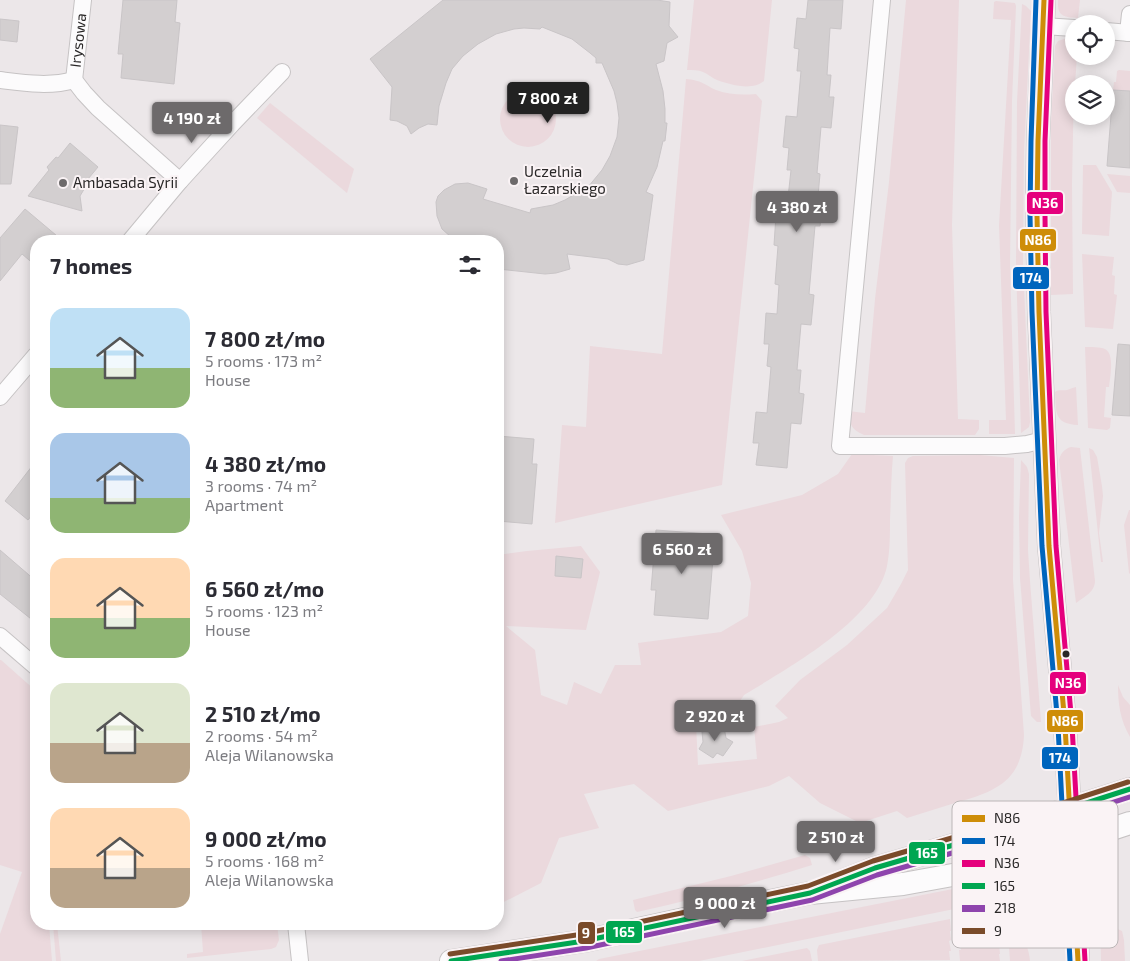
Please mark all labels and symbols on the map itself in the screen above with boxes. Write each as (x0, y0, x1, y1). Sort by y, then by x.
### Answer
street label: Irysowa (65, 12, 89, 68)
pin: 7 800 zł (496, 82, 600, 124)
pin: 4 190 zł (140, 102, 244, 144)
place label: Uczelnia Łazarskiego (524, 162, 606, 197)
place label: Ambasada Syrii (73, 173, 178, 191)
marker: Uczelnia Łazarskiego (508, 175, 520, 187)
marker: Ambasada Syrii (57, 177, 69, 189)
pin: 4 380 zł (745, 190, 849, 233)
line badge: N36 (1026, 191, 1064, 215)
text: N36 (1032, 194, 1058, 211)
line badge: N86 (1019, 228, 1057, 252)
text: N86 (1024, 231, 1052, 248)
line badge: 174 (1012, 266, 1050, 290)
text: 174 (1020, 269, 1042, 286)
pin: 6 560 zł (630, 532, 734, 575)
unlabelled marker (1061, 649, 1071, 659)
line badge: N36 (1049, 671, 1087, 695)
text: N36 (1055, 674, 1081, 691)
pin: 2 920 zł (663, 700, 767, 742)
line badge: N86 (1046, 709, 1084, 733)
text: N86 (1051, 712, 1079, 729)
line badge: 174 (1041, 746, 1079, 770)
text: 174 (1049, 749, 1071, 766)
legend (952, 801, 1118, 948)
text: N86 (994, 809, 1020, 826)
pin: 2 510 zł (784, 820, 888, 863)
text: 174 (994, 832, 1015, 849)
line badge: 165 (908, 841, 946, 865)
text: 165 (916, 844, 938, 861)
text: N36 (994, 854, 1020, 871)
text: 165 (994, 877, 1015, 894)
pin: 9 000 zł (673, 886, 777, 929)
text: 218 (994, 899, 1016, 916)
line badge: 165 (605, 920, 643, 944)
line badge: 9 (577, 921, 596, 945)
text: 9 (994, 922, 1002, 939)
text: 165 (613, 923, 635, 940)
text: 9 (582, 924, 590, 941)

